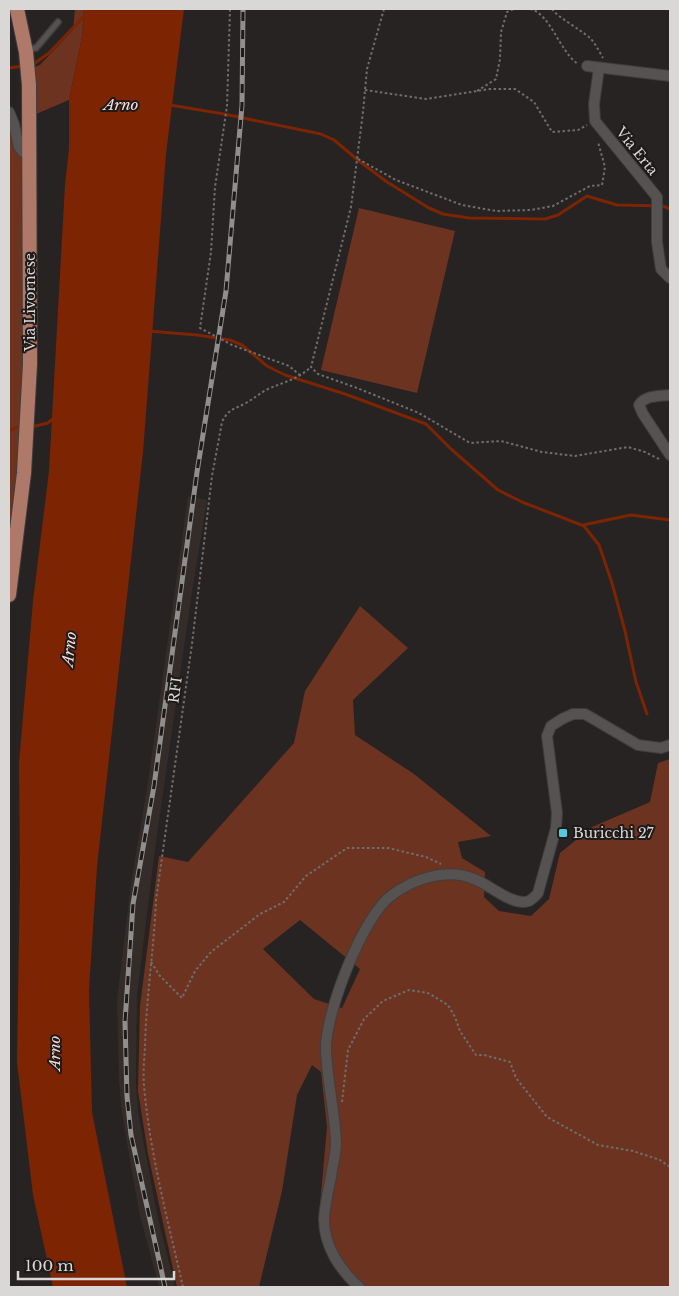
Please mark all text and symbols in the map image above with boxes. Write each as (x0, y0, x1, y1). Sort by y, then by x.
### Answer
water label: Arno (102, 95, 139, 114)
street label: Via Erta (611, 122, 662, 179)
street label: Via Livornese (21, 253, 39, 352)
water label: Arno (58, 630, 80, 669)
street label: RFI (164, 676, 186, 704)
place label: Buricchi 27 (573, 824, 655, 842)
marker: Buricchi 27 (557, 827, 569, 839)
water label: Arno (45, 1035, 64, 1072)
scale bar (18, 1248, 174, 1280)
text: 100 m (25, 1256, 74, 1275)

